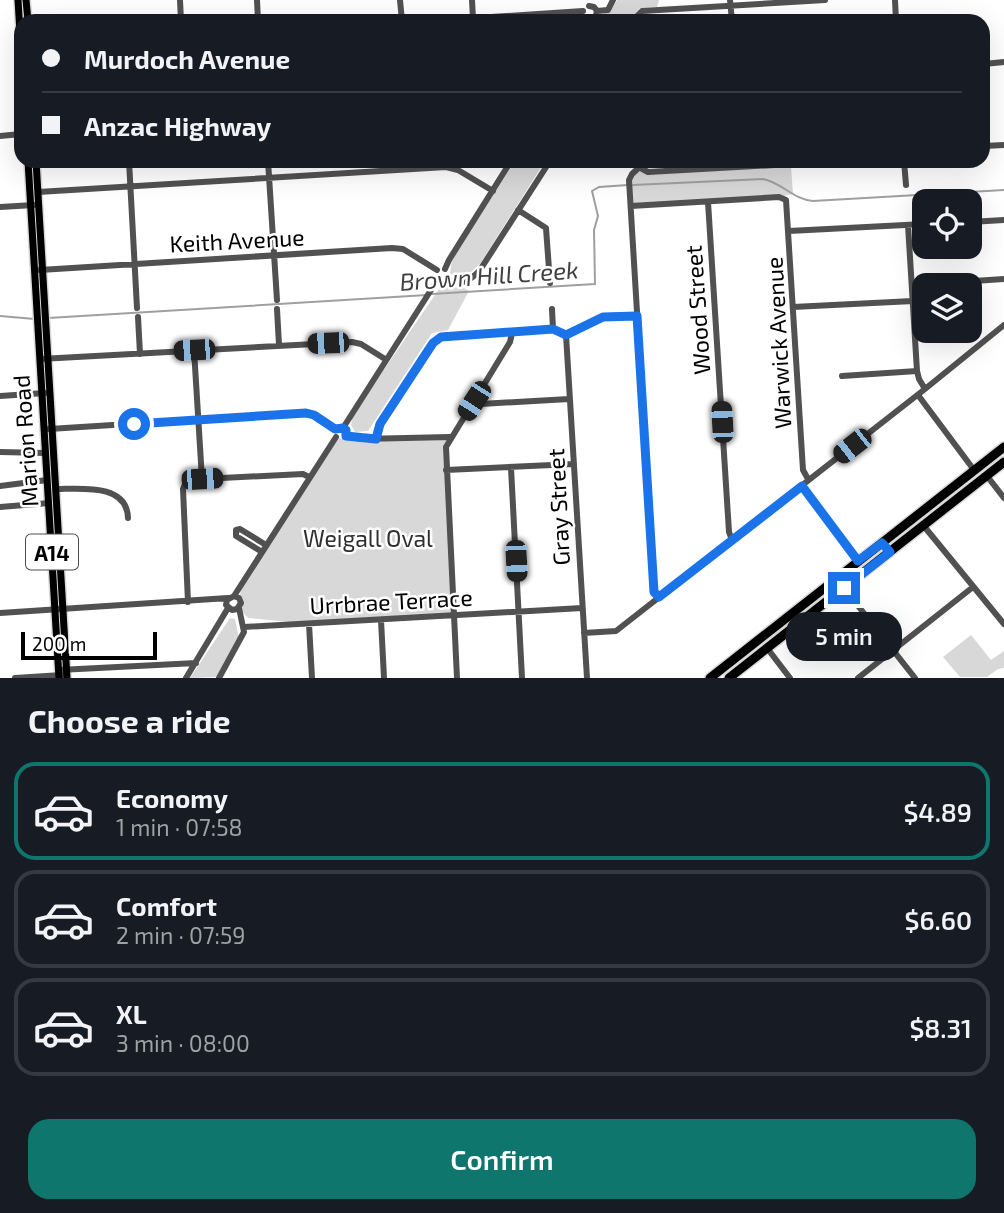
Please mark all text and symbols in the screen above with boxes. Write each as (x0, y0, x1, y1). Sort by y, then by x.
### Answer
text: Murdoch Avenue (84, 43, 290, 74)
text: Anzac Highway (84, 110, 271, 141)
map controls (912, 189, 982, 343)
button: locate (912, 189, 982, 259)
street label: Keith Avenue (169, 222, 305, 258)
street label: Wood Street (678, 244, 715, 376)
water label: Brown Hill Creek (399, 254, 579, 296)
street label: Warwick Avenue (760, 256, 796, 430)
button: layers (912, 273, 982, 343)
car (307, 332, 350, 354)
car (173, 338, 216, 362)
street label: Marion Road (6, 374, 44, 508)
car (454, 378, 495, 424)
car (711, 400, 734, 444)
route start (118, 408, 150, 440)
car (829, 425, 876, 467)
street label: Gray Street (541, 448, 575, 566)
car (181, 467, 224, 491)
park label: Weigall Oval (303, 524, 433, 552)
road number: A14 (26, 534, 78, 570)
car (505, 539, 528, 583)
route end (828, 572, 860, 604)
street label: Urrbrae Terrace (309, 583, 473, 619)
callout: 5 min (786, 612, 902, 662)
text: 5 min (815, 622, 873, 650)
scale bar (21, 628, 158, 660)
text: 200 m (32, 632, 86, 655)
text: Choose a ride (28, 701, 231, 739)
icon: car (32, 780, 95, 843)
text: Economy (116, 782, 228, 813)
text: $4.89 (903, 796, 972, 827)
text: 1 min · 07:58 (116, 813, 243, 841)
icon: car (32, 888, 95, 951)
text: Comfort (116, 890, 217, 921)
text: $6.60 (905, 904, 972, 935)
text: 2 min · 07:59 (116, 921, 246, 949)
icon: car (32, 996, 95, 1059)
text: XL (116, 998, 147, 1029)
text: $8.31 (909, 1012, 972, 1043)
text: 3 min · 08:00 (116, 1029, 250, 1057)
button: Confirm (28, 1119, 976, 1199)

